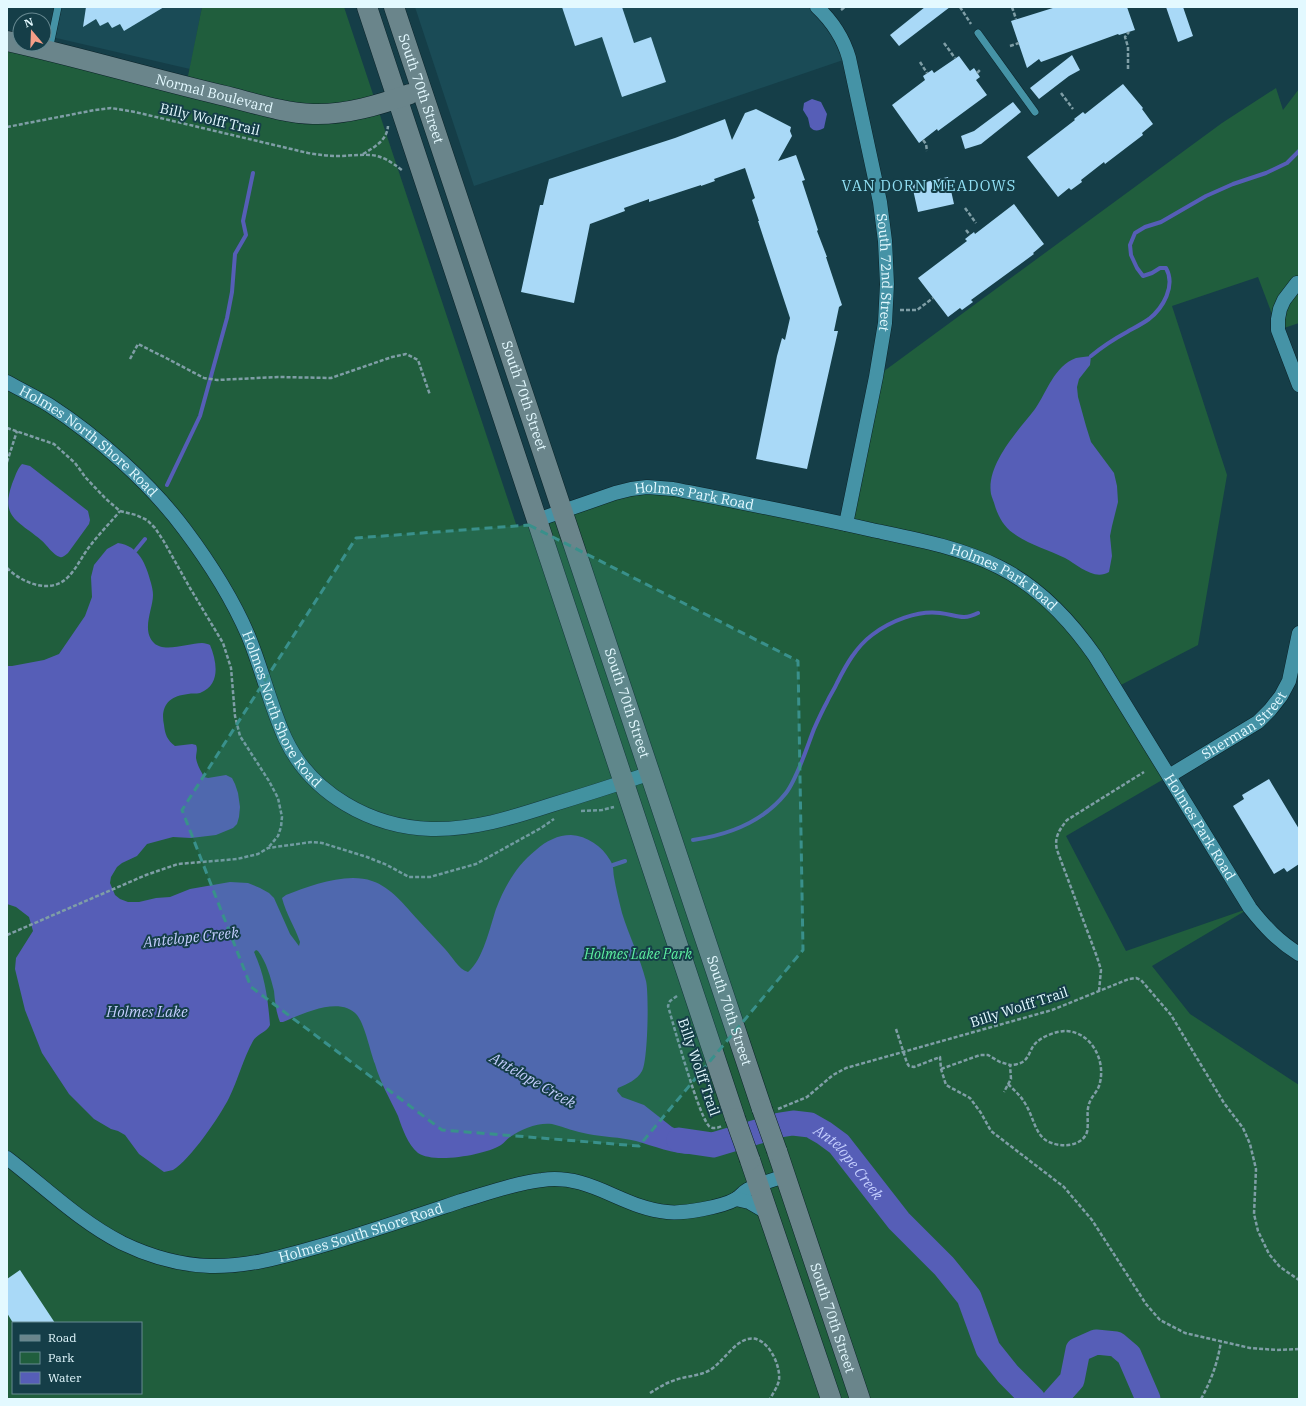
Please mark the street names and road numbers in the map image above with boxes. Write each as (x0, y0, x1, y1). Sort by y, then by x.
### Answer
street label: South 70th Street (395, 31, 448, 146)
street label: Normal Boulevard (154, 70, 276, 117)
street label: Billy Wolff Trail (158, 99, 262, 139)
street label: South 72nd Street (873, 212, 896, 333)
street label: South 70th Street (498, 338, 551, 453)
street label: Holmes North Shore Road (16, 381, 162, 501)
street label: Holmes Park Road (633, 478, 756, 514)
street label: Holmes Park Road (948, 540, 1062, 615)
street label: Holmes North Shore Road (238, 628, 326, 791)
street label: South 70th Street (601, 646, 654, 760)
street label: Sherman Street (1198, 688, 1291, 763)
street label: Holmes Park Road (1161, 771, 1240, 884)
street label: South 70th Street (703, 953, 756, 1068)
street label: Billy Wolff Trail (968, 983, 1070, 1031)
street label: Billy Wolff Trail (674, 1016, 724, 1118)
street label: Holmes South Shore Road (277, 1199, 446, 1266)
street label: South 70th Street (806, 1261, 860, 1375)

